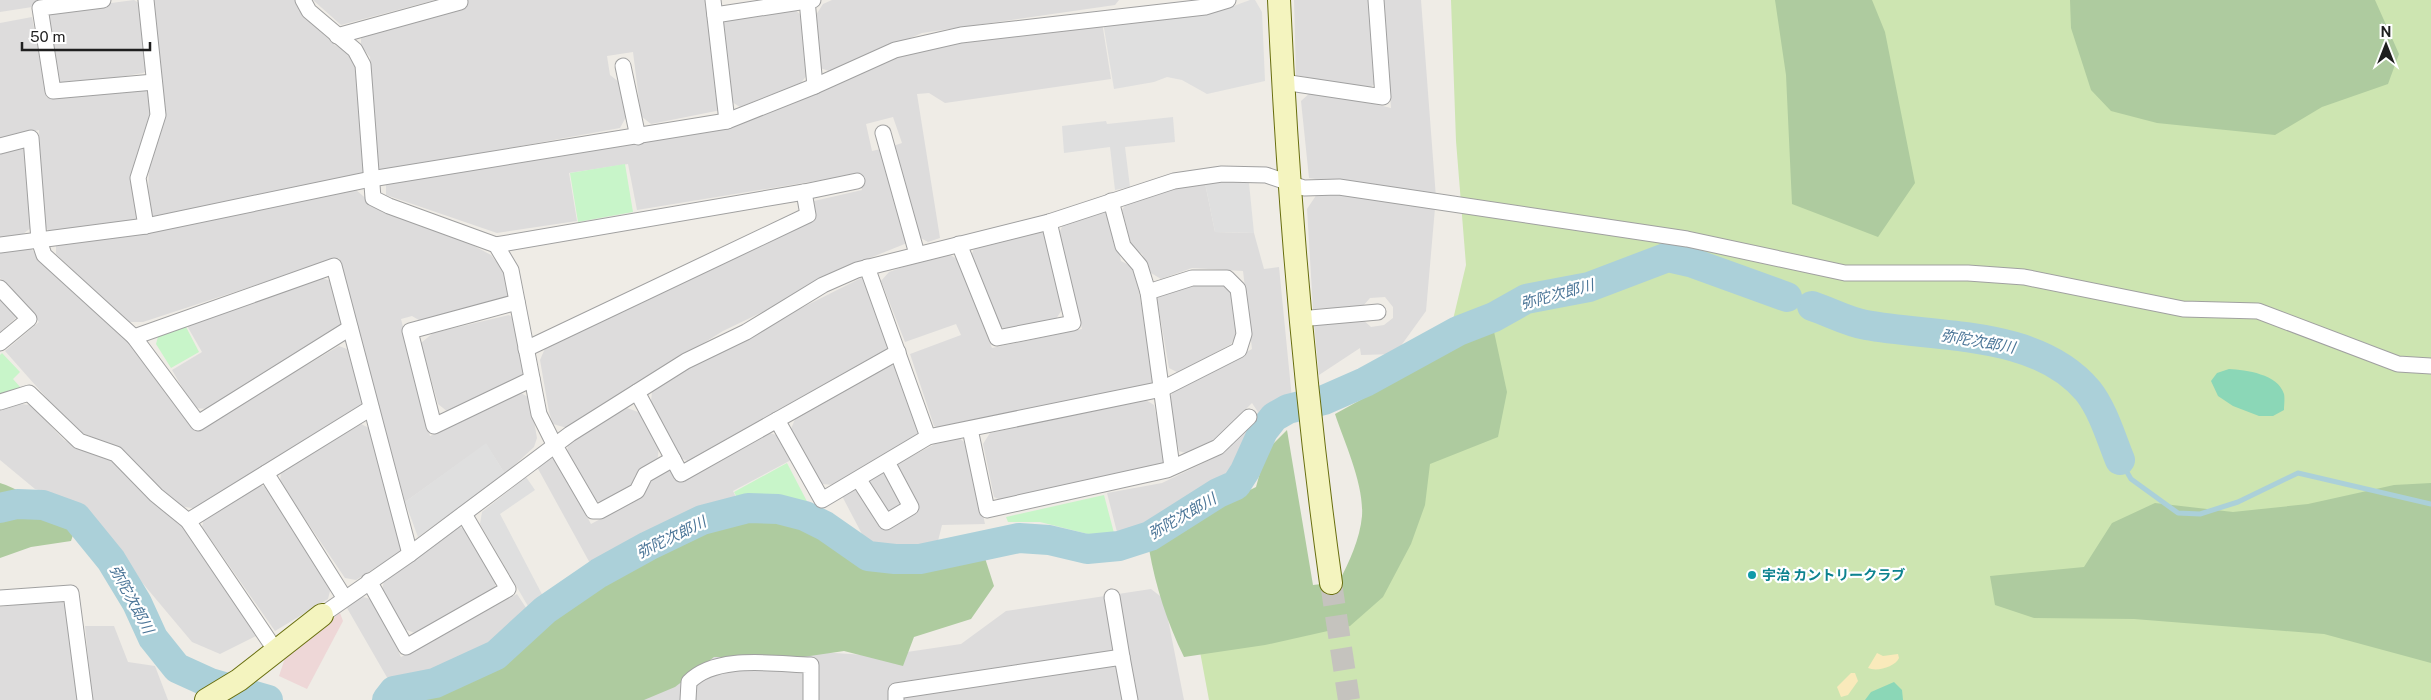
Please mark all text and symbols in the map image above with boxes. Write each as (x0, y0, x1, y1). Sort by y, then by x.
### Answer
scale bar (22, 20, 150, 52)
north arrow (2361, 20, 2411, 70)
text: N (2381, 24, 2391, 40)
text: 50 m (30, 28, 65, 45)
water label: 弥陀次郎川 (1519, 276, 1597, 312)
water label: 弥陀次郎川 (1940, 326, 2018, 356)
water label: 弥陀次郎川 (1145, 489, 1220, 542)
water label: 弥陀次郎川 (634, 512, 710, 561)
water label: 弥陀次郎川 (107, 562, 158, 638)
place label: 宇治 カントリークラブ (1762, 567, 1905, 583)
marker: 宇治 カントリークラブ (1746, 569, 1758, 581)

